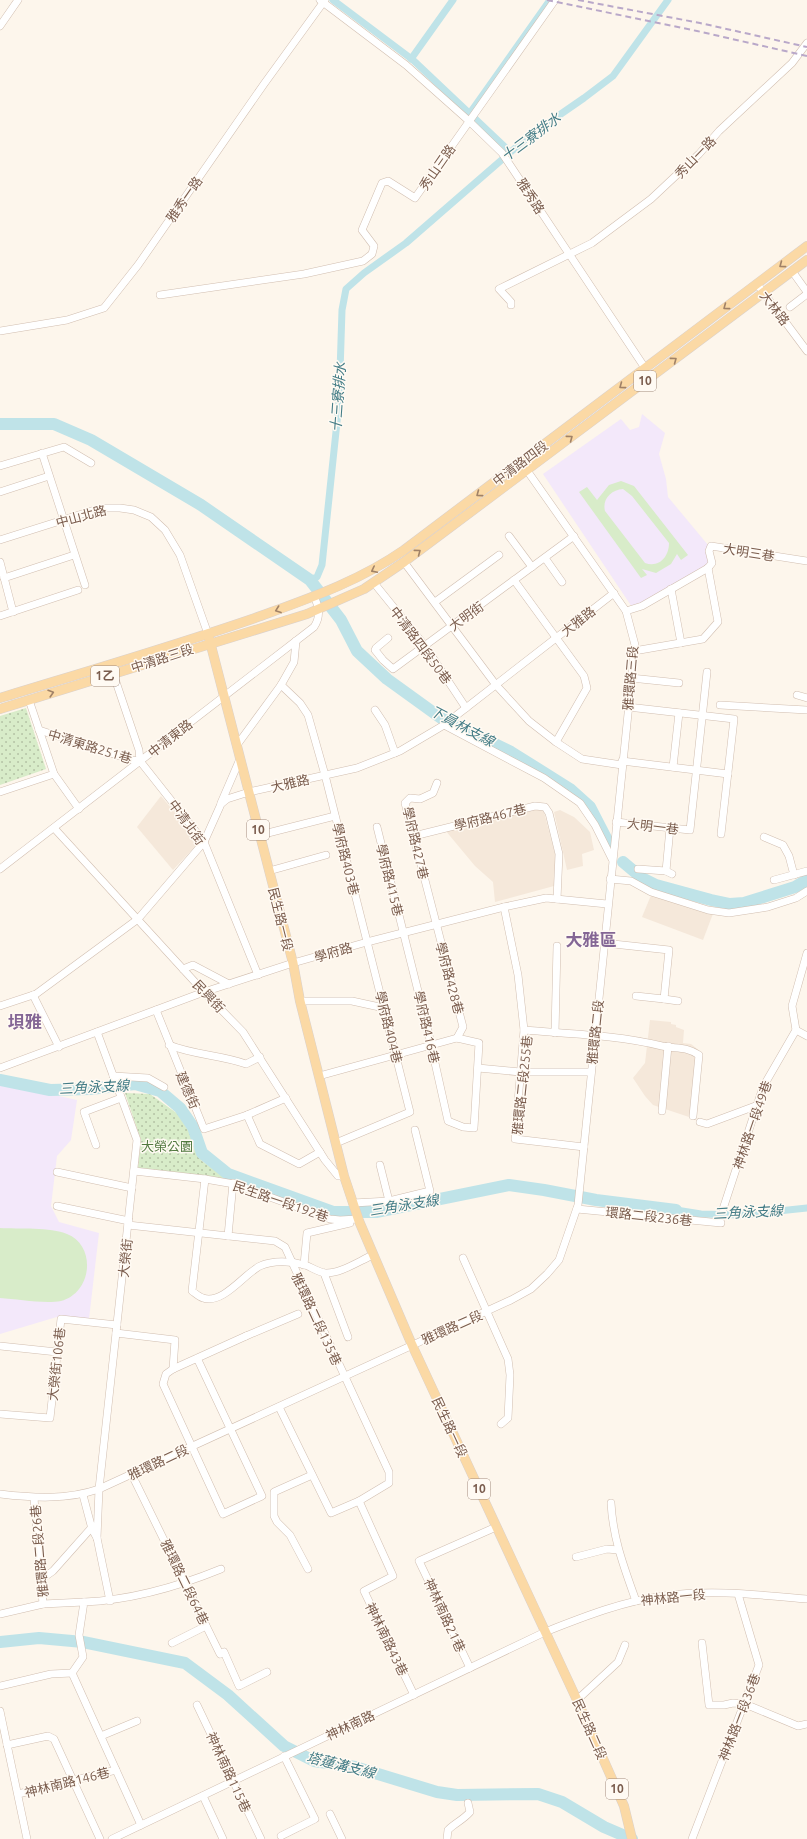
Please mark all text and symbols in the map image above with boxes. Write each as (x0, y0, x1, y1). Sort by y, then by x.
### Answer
water label: 十三寮排水 (498, 109, 565, 164)
street label: 秀山一路 (672, 133, 718, 181)
street label: 秀山三路 (416, 142, 458, 192)
street label: 雅秀一路 (163, 174, 205, 224)
street label: 雅秀路 (515, 176, 547, 216)
one-way arrow (779, 260, 786, 268)
street label: 大林路 (758, 288, 792, 328)
one-way arrow (723, 303, 730, 310)
one-way arrow (669, 358, 676, 365)
water label: 十三寮排水 (328, 361, 348, 432)
road number: 10 (634, 371, 656, 391)
one-way arrow (619, 381, 626, 388)
one-way arrow (565, 436, 572, 443)
street label: 中清路四段 (490, 438, 550, 488)
one-way arrow (477, 489, 484, 496)
street label: 中山北路 (54, 503, 108, 529)
street label: 大明三巷 (722, 541, 776, 563)
one-way arrow (413, 550, 420, 557)
one-way arrow (371, 565, 378, 572)
street label: 大明街 (446, 599, 486, 633)
street label: 大雅路 (558, 603, 598, 639)
street label: 中清路四段50巷 (388, 604, 454, 686)
one-way arrow (274, 605, 281, 613)
street label: 中清路三段 (129, 641, 195, 675)
street label: 雅環路三段 (620, 645, 640, 711)
road number: 1乙 (91, 666, 119, 686)
one-way arrow (47, 689, 54, 698)
water label: 下員林支線 (427, 703, 498, 750)
street label: 中清東路 (145, 716, 195, 760)
street label: 中清東路251巷 (46, 727, 134, 765)
street label: 大雅路 (269, 772, 311, 794)
street label: 中清北街 (166, 797, 208, 847)
street label: 學府路467巷 (452, 801, 528, 833)
street label: 學府路427巷 (401, 805, 431, 881)
street label: 大明一巷 (626, 816, 680, 836)
road number: 10 (247, 820, 269, 840)
street label: 學府路403巷 (330, 821, 362, 897)
street label: 學府路415巷 (374, 842, 406, 918)
street label: 民生路一段 (266, 886, 296, 952)
district label: 大雅區 (566, 930, 617, 949)
street label: 學府路 (312, 940, 354, 964)
street label: 學府路428巷 (434, 940, 466, 1016)
street label: 民興街 (190, 977, 228, 1015)
street label: 學府路404巷 (373, 989, 405, 1065)
street label: 學府路416巷 (412, 989, 442, 1065)
street label: 雅環路二段 (585, 999, 605, 1065)
district label: 垻雅 (8, 1012, 42, 1031)
street label: 雅環路二段255巷 (510, 1035, 534, 1135)
street label: 建德街 (174, 1069, 202, 1111)
water label: 三角泳支線 (59, 1077, 131, 1097)
street label: 神林路一段49巷 (730, 1079, 774, 1171)
park label: 大榮公園 (141, 1139, 193, 1153)
street label: 民生路一段192巷 (231, 1178, 331, 1224)
water label: 三角泳支線 (368, 1191, 442, 1218)
water label: 三角泳支線 (713, 1202, 785, 1222)
street label: 環路二段236巷 (605, 1204, 693, 1228)
street label: 大榮街 (116, 1238, 134, 1278)
street label: 雅環路二段135巷 (290, 1271, 344, 1367)
street label: 雅環路二段 (419, 1307, 485, 1347)
street label: 大榮街106巷 (45, 1326, 67, 1402)
street label: 民生路一段 (430, 1395, 470, 1459)
street label: 雅環路二段 (126, 1442, 190, 1482)
road number: 10 (468, 1479, 490, 1499)
street label: 雅環路二段26巷 (28, 1504, 50, 1598)
street label: 雅環路二段64巷 (158, 1537, 212, 1627)
street label: 神林南路21巷 (422, 1576, 468, 1654)
street label: 神林路一段 (640, 1587, 706, 1607)
street label: 神林南路43巷 (363, 1600, 411, 1678)
street label: 神林路一段36巷 (716, 1671, 762, 1763)
street label: 民生路二段 (570, 1696, 610, 1762)
street label: 神林南路 (323, 1708, 377, 1742)
street label: 神林南路115巷 (204, 1730, 254, 1814)
water label: 塔蓮溝支線 (305, 1749, 379, 1782)
street label: 神林南路146巷 (23, 1765, 111, 1799)
road number: 10 (606, 1779, 628, 1799)

